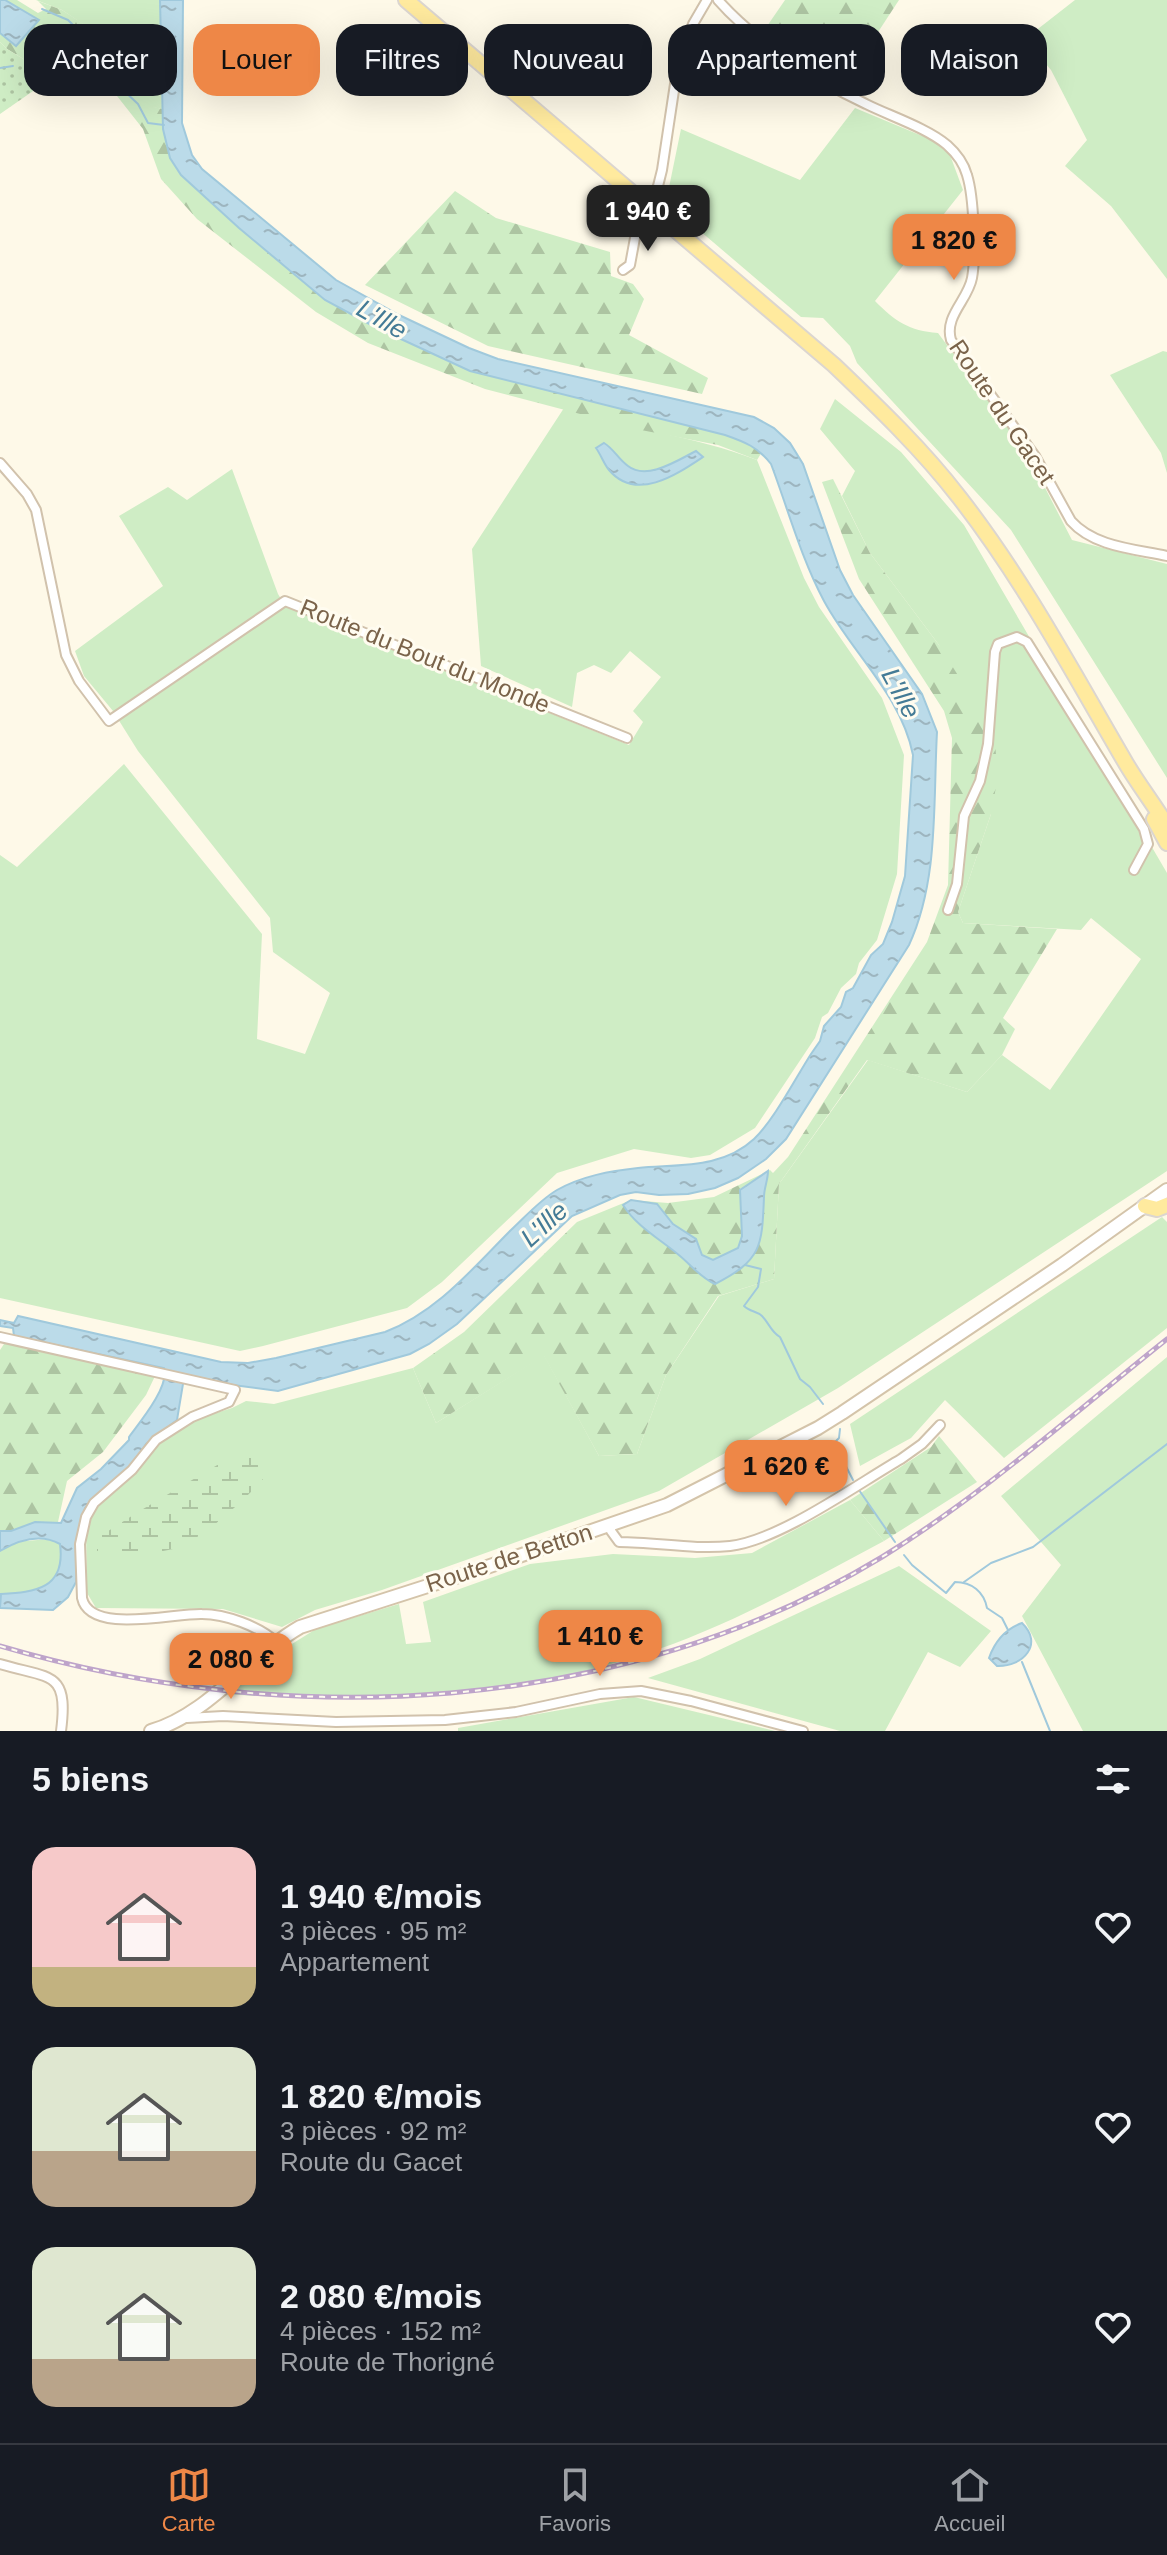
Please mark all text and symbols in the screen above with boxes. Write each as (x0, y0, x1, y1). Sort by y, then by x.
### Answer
chip: Acheter (24, 24, 177, 96)
chip: Louer (193, 24, 320, 96)
chip: Filtres (336, 24, 468, 96)
chip: Nouveau (484, 24, 652, 96)
chip: Appartement (668, 24, 885, 96)
chip: Maison (901, 24, 1047, 96)
pin: 1 940 € (574, 185, 722, 253)
text: 1 940 € (605, 196, 691, 226)
pin: 1 820 € (880, 214, 1028, 282)
text: 1 820 € (911, 225, 997, 255)
water label: L'Ille (352, 293, 412, 345)
street label: Route du Gacet (944, 334, 1061, 489)
street label: Route du Bout du Monde (296, 593, 554, 718)
water label: L'Ille (875, 663, 927, 723)
water label: L'Ille (514, 1195, 574, 1253)
pin: 1 620 € (712, 1440, 860, 1508)
text: 1 620 € (743, 1451, 829, 1481)
street label: Route de Betton (422, 1518, 596, 1597)
pin: 1 410 € (526, 1610, 674, 1678)
text: 1 410 € (557, 1621, 643, 1651)
pin: 2 080 € (157, 1633, 305, 1701)
text: 2 080 € (188, 1644, 274, 1674)
icon: filters (1091, 1757, 1135, 1801)
text: 5 biens (32, 1760, 149, 1798)
text: 1 940 €/mois (280, 1877, 482, 1915)
icon: home (96, 1879, 192, 1975)
icon: heart (1091, 1905, 1135, 1949)
text: 3 pièces · 95 m² (280, 1916, 466, 1946)
text: Appartement (280, 1947, 429, 1977)
text: 1 820 €/mois (280, 2077, 482, 2115)
icon: home (96, 2079, 192, 2175)
icon: heart (1091, 2105, 1135, 2149)
text: 3 pièces · 92 m² (280, 2116, 466, 2146)
text: Route du Gacet (280, 2147, 462, 2177)
text: 2 080 €/mois (280, 2277, 482, 2315)
icon: home (96, 2279, 192, 2375)
icon: heart (1091, 2305, 1135, 2349)
text: 4 pièces · 152 m² (280, 2316, 481, 2346)
text: Route de Thorigné (280, 2347, 495, 2377)
tab: Carte (162, 2463, 215, 2537)
tab: Favoris (539, 2463, 611, 2537)
tab: Accueil (934, 2463, 1005, 2537)

